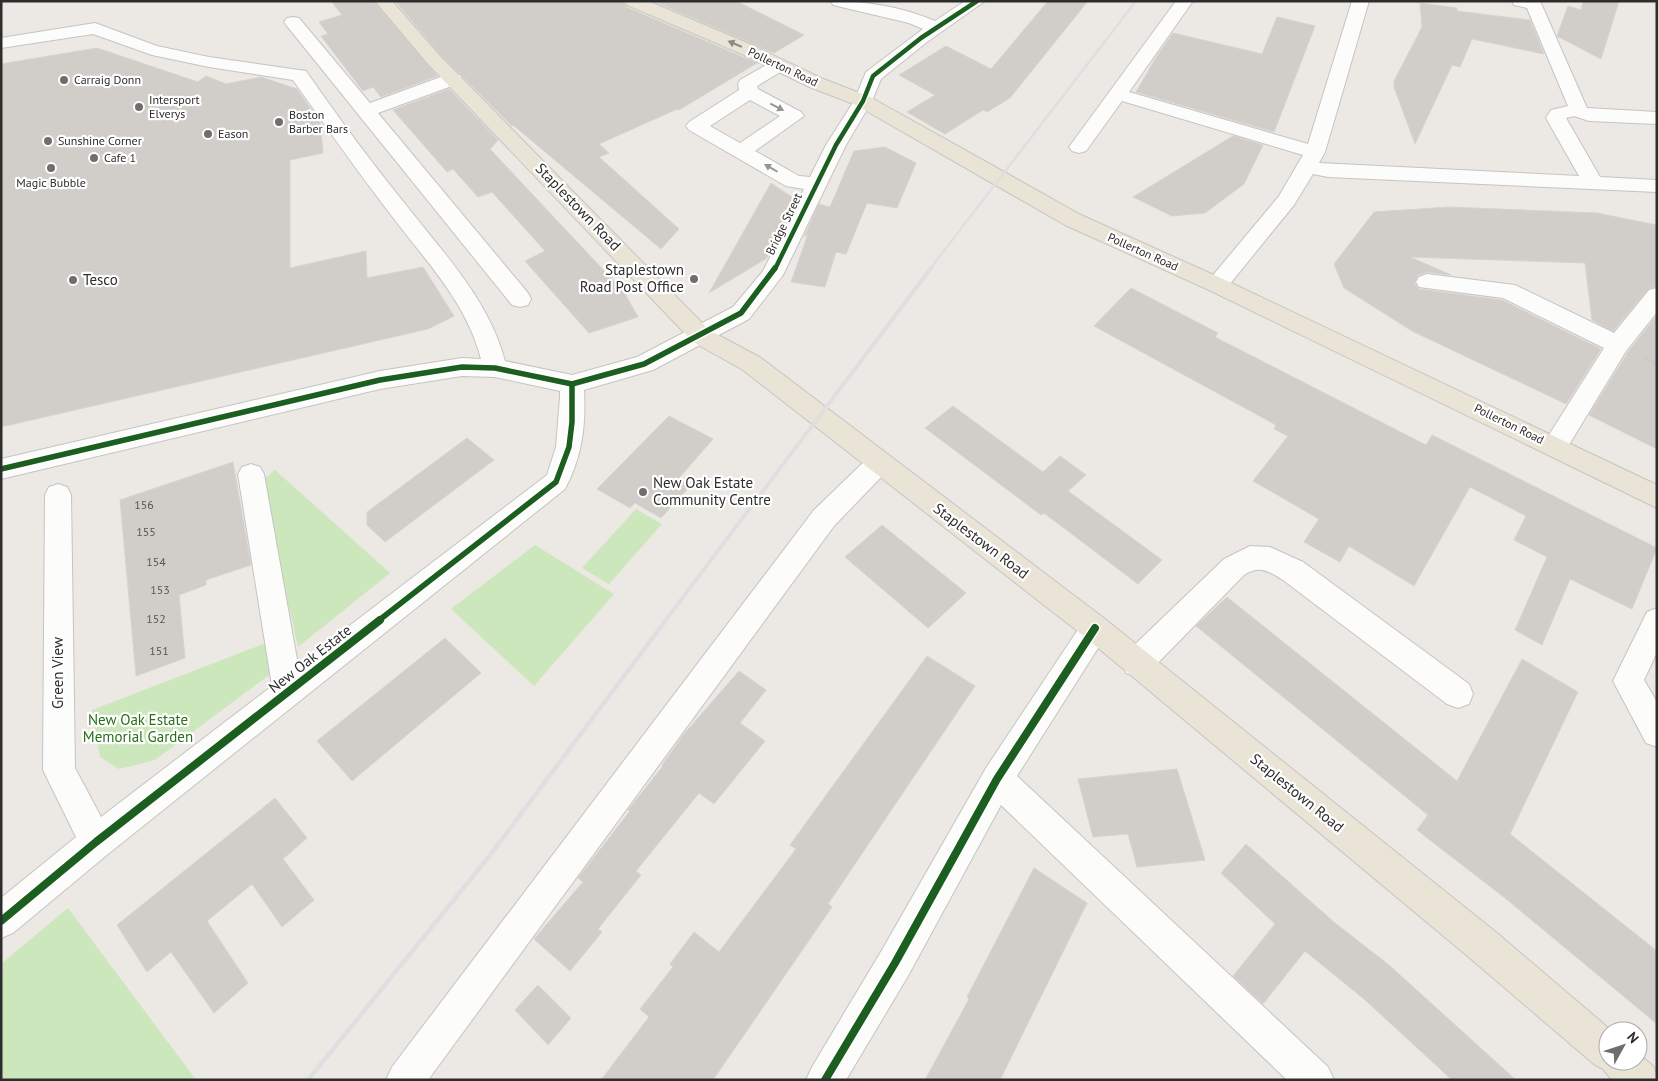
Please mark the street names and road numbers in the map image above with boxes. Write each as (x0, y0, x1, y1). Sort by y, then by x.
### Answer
street label: Pollerton Road (746, 44, 821, 89)
street label: Staplestown Road (532, 159, 625, 255)
street label: Bridge Street (762, 190, 805, 257)
street label: Pollerton Road (1106, 229, 1181, 274)
street label: Pollerton Road (1472, 400, 1547, 447)
street label: Staplestown Road (930, 498, 1033, 583)
street label: New Oak Estate (264, 620, 355, 697)
street label: Green View (48, 637, 67, 709)
street label: Staplestown Road (1247, 749, 1348, 836)

